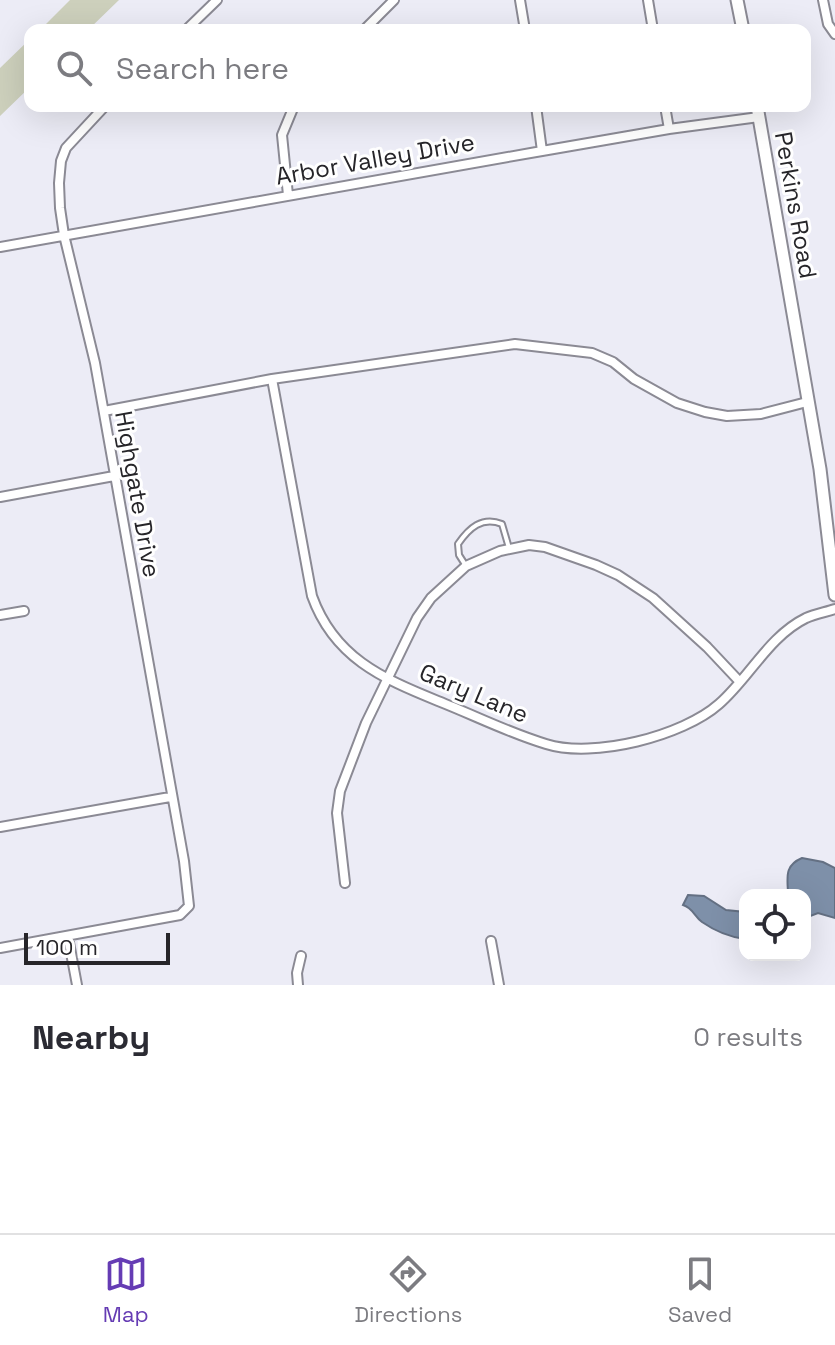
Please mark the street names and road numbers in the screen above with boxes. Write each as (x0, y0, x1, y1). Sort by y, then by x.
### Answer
street label: Arbor Valley Drive (273, 126, 477, 192)
street label: Perkins Road (768, 129, 824, 281)
street label: Highgate Drive (108, 408, 168, 580)
street label: Gary Lane (415, 656, 533, 730)

